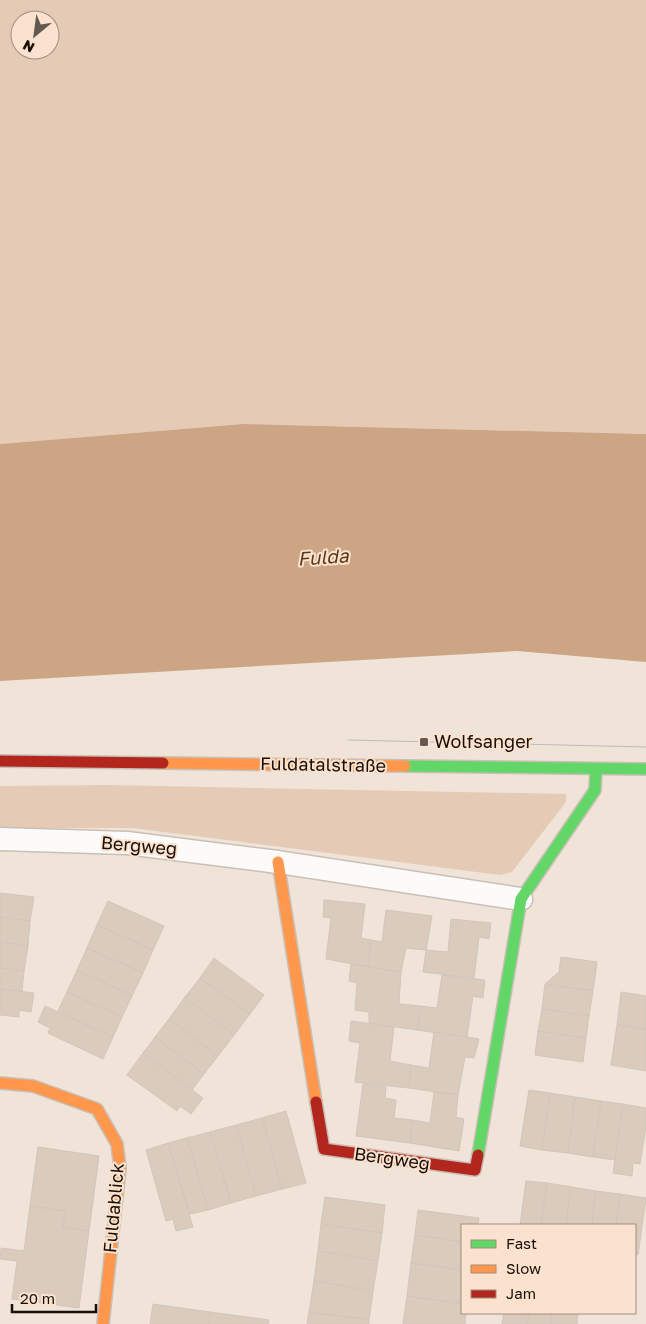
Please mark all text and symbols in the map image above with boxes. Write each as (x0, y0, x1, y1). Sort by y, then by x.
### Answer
north arrow (10, 10, 60, 60)
text: N (20, 37, 37, 57)
water label: Fulda (297, 543, 351, 570)
place label: Wolfsanger (434, 730, 533, 752)
marker: Wolfsanger (418, 736, 430, 748)
street label: Fuldatalstraße (260, 752, 386, 776)
street label: Bergweg (100, 831, 178, 859)
street label: Bergweg (353, 1142, 431, 1174)
street label: Fuldablick (98, 1162, 128, 1254)
legend (461, 1224, 636, 1314)
text: Fast (506, 1234, 537, 1252)
text: Slow (506, 1259, 541, 1277)
scale bar (12, 1282, 96, 1314)
text: Jam (506, 1284, 536, 1302)
text: 20 m (20, 1289, 55, 1307)

